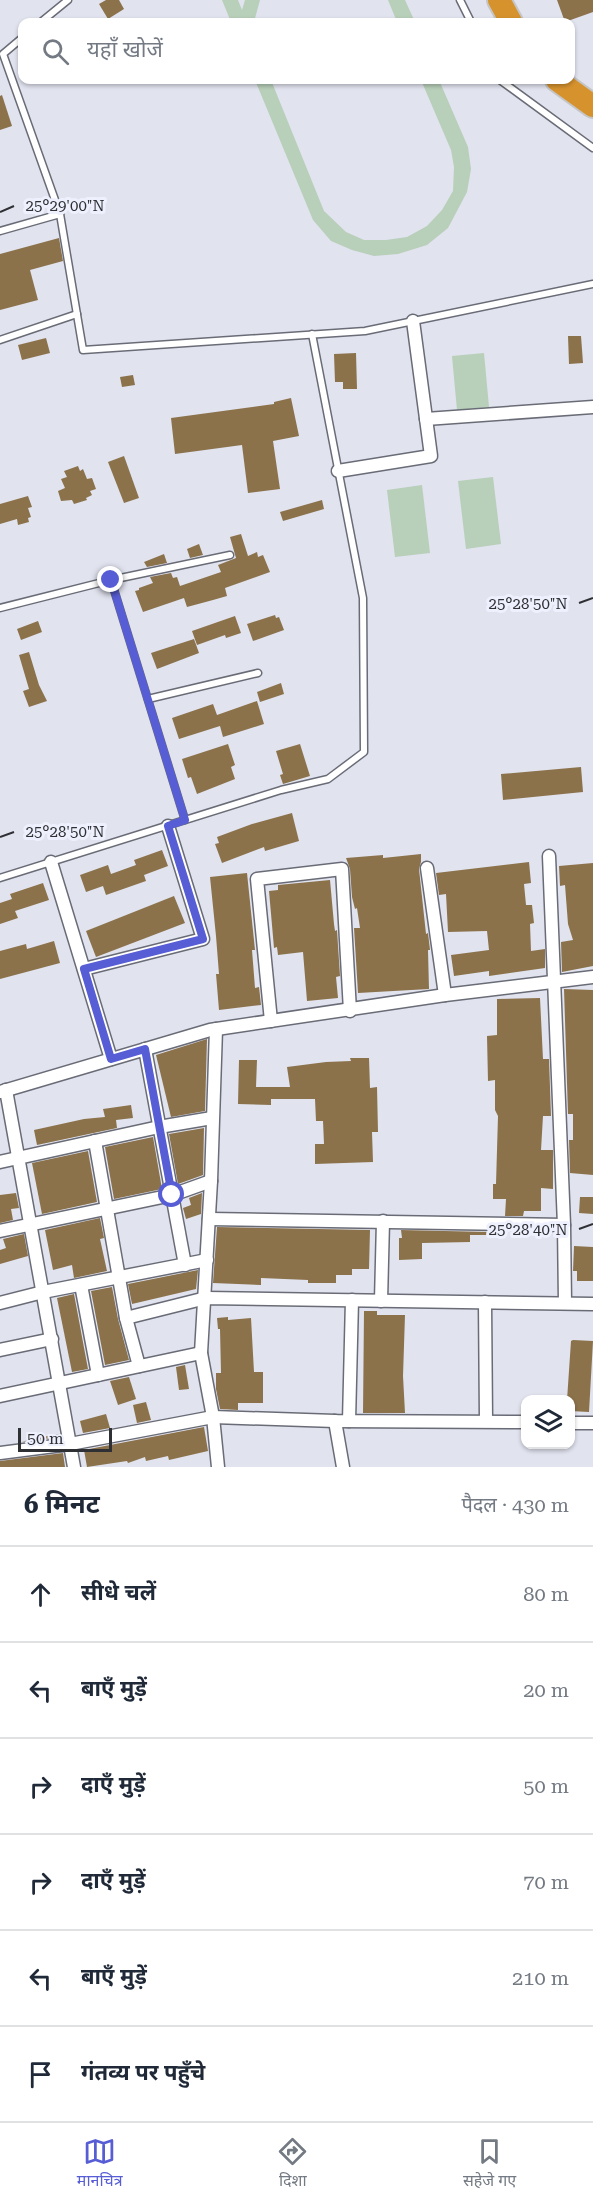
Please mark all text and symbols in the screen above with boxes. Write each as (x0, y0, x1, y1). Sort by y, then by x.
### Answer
search box (18, 18, 575, 84)
icon: search (39, 35, 72, 68)
text: यहाँ खोजें (87, 37, 163, 62)
text: 25°29'00"N (25, 197, 105, 215)
route end (97, 566, 123, 592)
text: 25°28'50"N (488, 595, 568, 613)
text: 25°28'50"N (25, 823, 105, 841)
route start (158, 1181, 184, 1207)
text: 25°28'40"N (488, 1221, 568, 1239)
map controls (521, 1395, 575, 1449)
button: layers (521, 1395, 575, 1449)
scale bar (18, 1425, 112, 1452)
text: 50 m (27, 1429, 64, 1448)
text: 6 मिनट (24, 1489, 100, 1519)
text: पैदल · 430 m (461, 1493, 569, 1517)
icon: ahead (24, 1578, 57, 1611)
text: सीधे चलें (81, 1580, 156, 1605)
text: 80 m (523, 1582, 569, 1606)
icon: left (24, 1674, 57, 1707)
text: बाएँ मुड़ें (81, 1676, 147, 1701)
text: 20 m (523, 1678, 569, 1702)
icon: right (24, 1770, 57, 1803)
text: दाएँ मुड़ें (81, 1772, 146, 1797)
text: 50 m (523, 1774, 569, 1798)
icon: right (24, 1866, 57, 1899)
text: दाएँ मुड़ें (81, 1868, 146, 1893)
text: 70 m (523, 1870, 569, 1894)
icon: left (24, 1962, 57, 1995)
text: बाएँ मुड़ें (81, 1964, 147, 1989)
text: 210 m (512, 1966, 569, 1990)
icon: arrive (24, 2058, 57, 2091)
text: गंतव्य पर पहुँचे (81, 2060, 205, 2085)
tab: मानचित्र (77, 2135, 123, 2193)
tab: दिशा (276, 2135, 309, 2193)
tab: सहेजे गए (463, 2135, 516, 2193)

